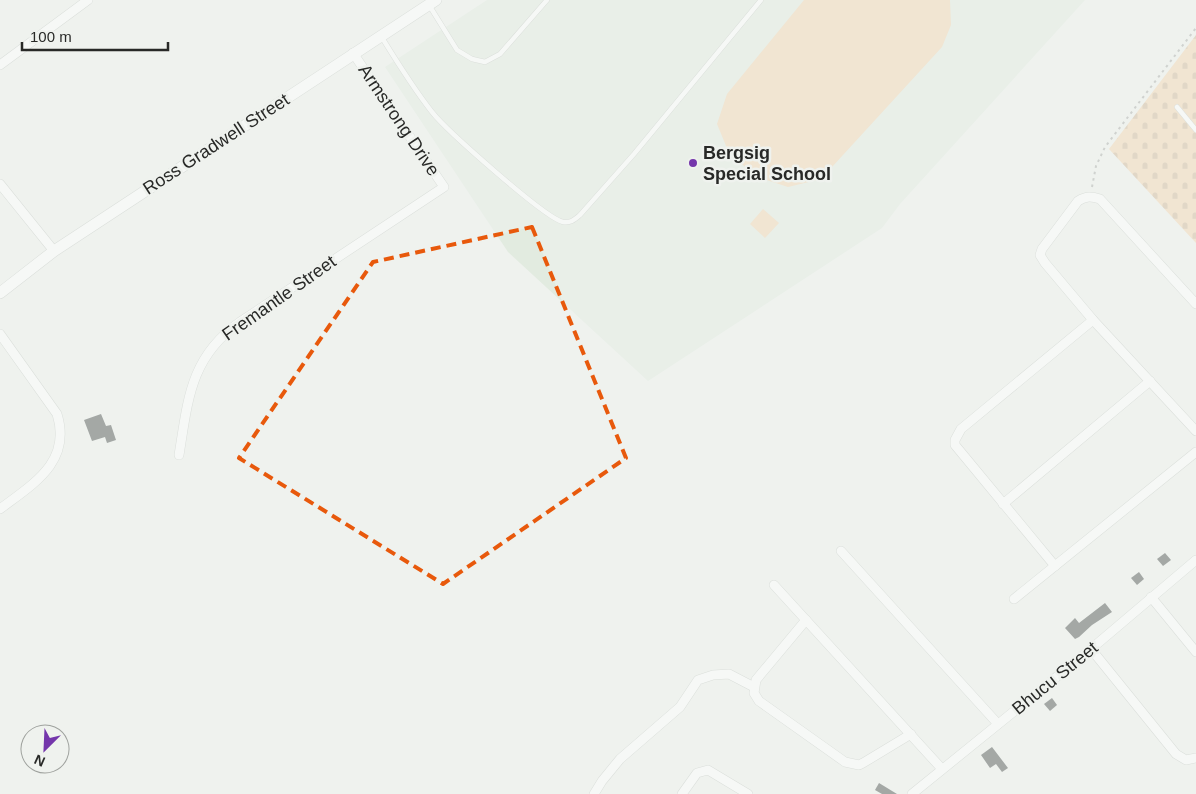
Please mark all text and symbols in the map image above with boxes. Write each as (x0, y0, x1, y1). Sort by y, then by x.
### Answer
scale bar (22, 20, 169, 52)
text: 100 m (30, 28, 72, 45)
street label: Armstrong Drive (354, 61, 444, 179)
street label: Ross Gradwell Street (139, 89, 293, 199)
place label: Bergsig Special School (703, 143, 831, 184)
marker: Bergsig Special School (687, 157, 699, 169)
street label: Fremantle Street (218, 251, 340, 345)
street label: Bhucu Street (1008, 637, 1102, 719)
north arrow (20, 724, 70, 774)
text: N (32, 752, 48, 770)

